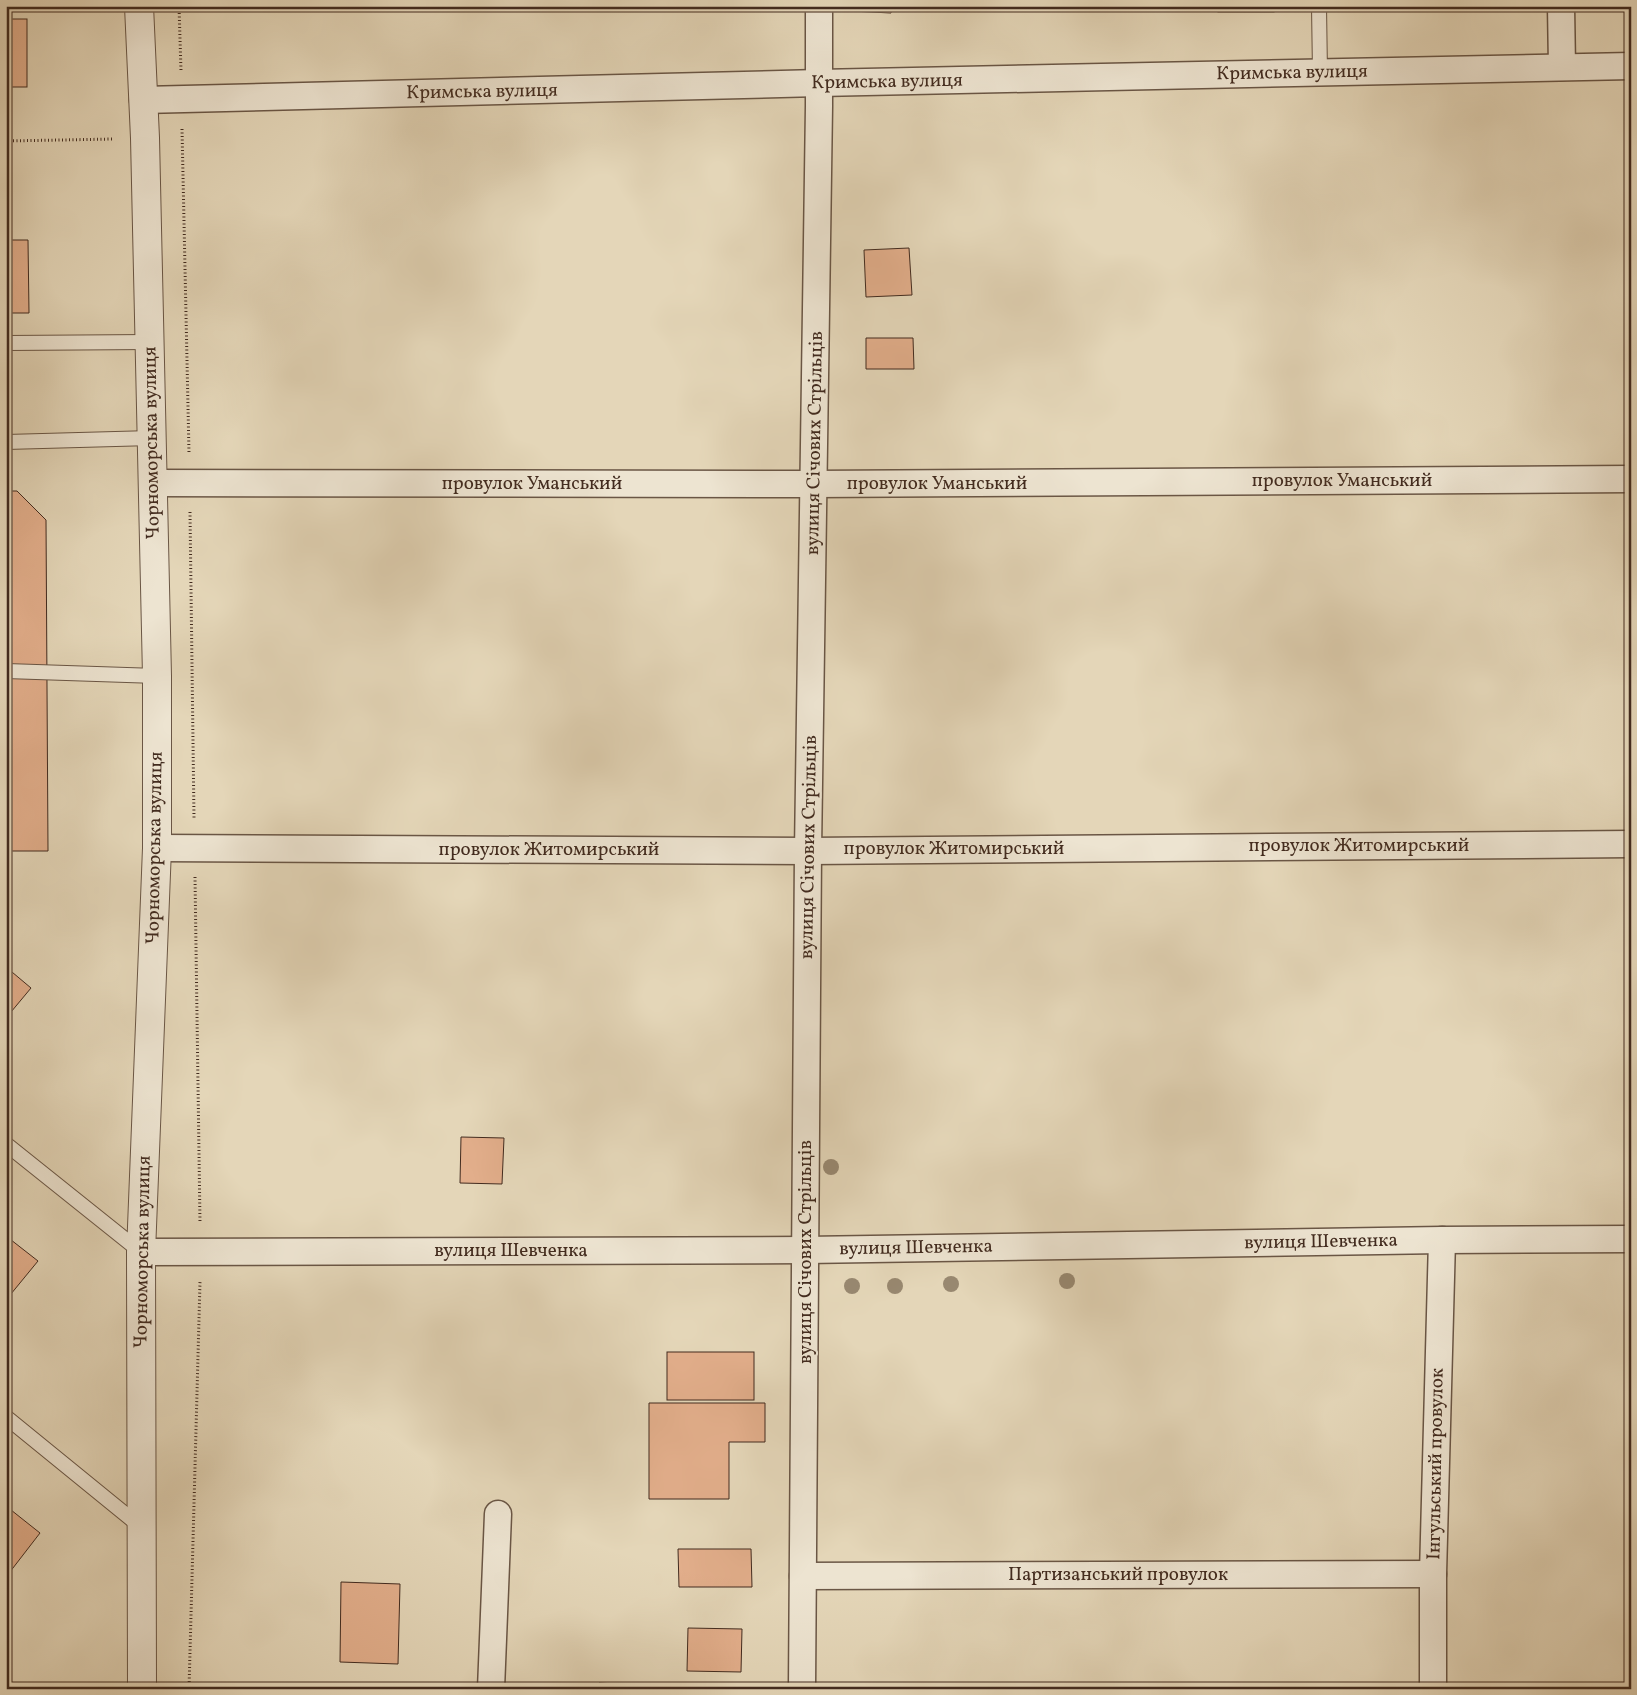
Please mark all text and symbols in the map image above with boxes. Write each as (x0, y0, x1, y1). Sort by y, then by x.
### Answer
street label: Кримська вулиця (1216, 59, 1368, 87)
street label: Кримська вулиця (811, 68, 963, 96)
street label: Кримська вулиця (406, 78, 558, 106)
street label: вулиця Січових Стрільців (800, 331, 830, 555)
street label: Чорноморська вулиця (137, 346, 167, 540)
street label: провулок Уманський (1252, 468, 1432, 494)
street label: провулок Уманський (442, 471, 622, 497)
street label: провулок Уманський (847, 471, 1027, 497)
street label: вулиця Січових Стрільців (794, 735, 824, 959)
street label: Чорноморська вулиця (140, 751, 170, 945)
street label: провулок Житомирський (1249, 833, 1469, 859)
street label: провулок Житомирський (844, 836, 1064, 862)
street label: провулок Житомирський (439, 837, 659, 863)
street label: вулиця Січових Стрільців (793, 1140, 819, 1364)
street label: Чорноморська вулиця (128, 1155, 158, 1349)
street label: вулиця Шевченка (1244, 1228, 1398, 1256)
street label: вулиця Шевченка (839, 1234, 993, 1262)
street label: вулиця Шевченка (434, 1238, 588, 1264)
street label: Інгульський провулок (1421, 1368, 1451, 1560)
street label: Партизанський провулок (1008, 1562, 1228, 1588)

